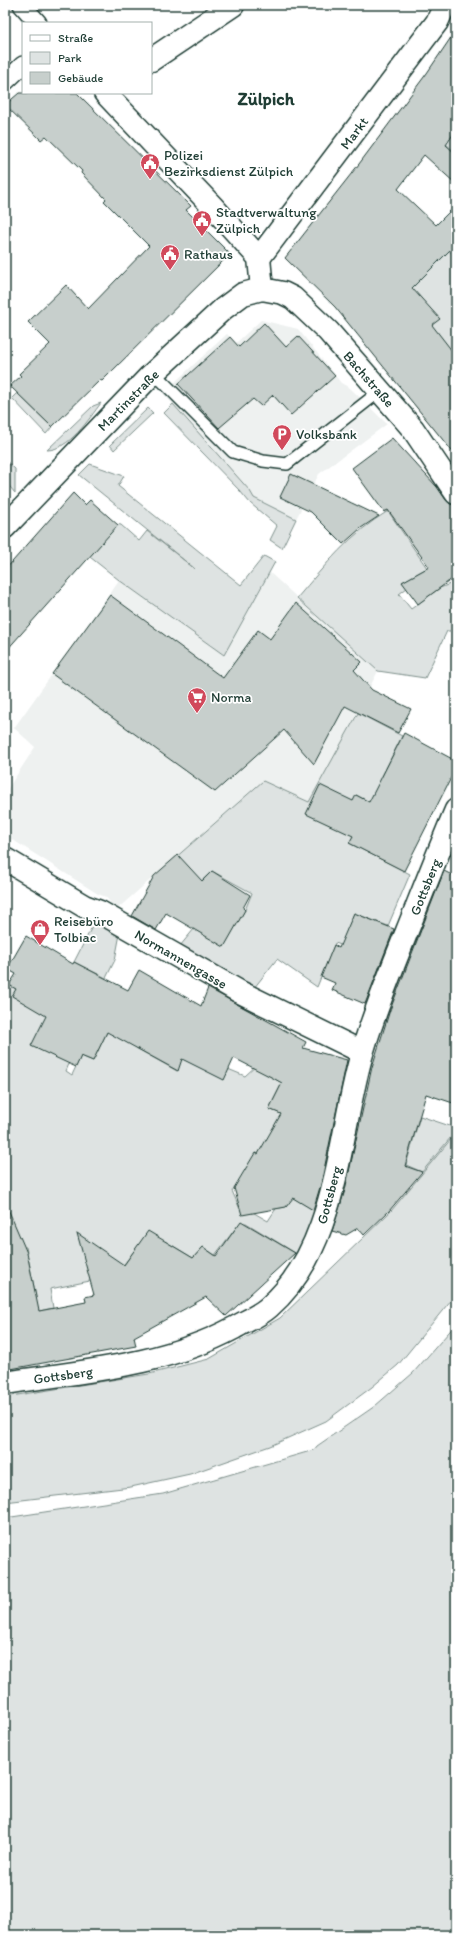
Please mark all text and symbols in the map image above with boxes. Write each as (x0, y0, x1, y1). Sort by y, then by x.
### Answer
legend (22, 22, 152, 94)
text: Straße (58, 31, 93, 45)
text: Park (58, 51, 82, 65)
text: Gebäude (58, 71, 103, 85)
district label: Zülpich (238, 88, 295, 110)
street label: Markt (337, 114, 372, 153)
place label: Polizei Bezirksdienst Zülpich (164, 147, 294, 180)
public building icon: Polizei Bezirksdienst Zülpich (139, 152, 161, 180)
place label: Stadtverwaltung Zülpich (216, 204, 317, 237)
public building icon: Stadtverwaltung Zülpich (191, 209, 213, 237)
public building icon: Rathaus (159, 243, 181, 271)
place label: Rathaus (184, 246, 233, 263)
street label: Bachstraße (340, 348, 398, 411)
street label: Martinstraße (94, 366, 163, 435)
parking icon: Volksbank (271, 423, 293, 451)
place label: Volksbank (296, 426, 358, 443)
supermarket icon: Norma (186, 686, 208, 714)
place label: Norma (211, 689, 251, 706)
street label: Gottsberg (406, 856, 445, 918)
place label: Reisebüro Tolbiac (54, 913, 113, 946)
shop icon: Reisebüro Tolbiac (29, 918, 51, 946)
street label: Normannengasse (131, 926, 230, 993)
street label: Gottsberg (314, 1163, 346, 1226)
street label: Gottsberg (32, 1363, 95, 1388)

